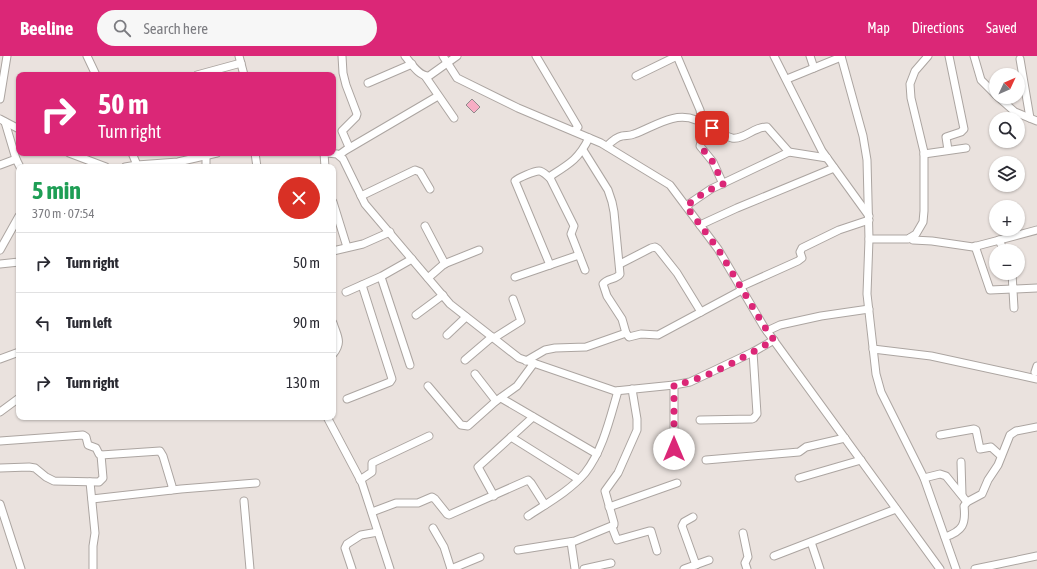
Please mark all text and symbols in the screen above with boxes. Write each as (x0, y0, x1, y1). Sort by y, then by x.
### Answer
search box (97, 10, 377, 46)
text: Beeline (20, 17, 73, 39)
icon: search (111, 17, 133, 39)
text: Search here (143, 20, 208, 37)
text: Map (867, 20, 890, 36)
text: Directions (912, 20, 964, 36)
text: Saved (986, 20, 1017, 36)
north arrow (989, 68, 1025, 104)
map controls (989, 68, 1025, 280)
icon: right (32, 88, 84, 140)
text: 50 m (98, 88, 148, 120)
pin (695, 111, 729, 145)
button: search (989, 112, 1025, 148)
icon: arrive (701, 117, 723, 139)
text: Turn right (98, 121, 161, 142)
button: layers (989, 156, 1025, 192)
text: 5 min (32, 177, 81, 204)
button: close (278, 177, 320, 219)
button: + (989, 200, 1025, 236)
text: 370 m · 07:54 (32, 206, 95, 221)
button: − (989, 244, 1025, 280)
icon: right (32, 252, 54, 274)
text: Turn right (66, 254, 119, 271)
text: 50 m (293, 254, 320, 271)
icon: left (32, 312, 54, 334)
text: Turn left (66, 314, 112, 331)
text: 90 m (293, 314, 320, 331)
icon: right (32, 372, 54, 394)
text: Turn right (66, 374, 119, 391)
text: 130 m (286, 374, 320, 391)
position arrow (653, 428, 695, 470)

